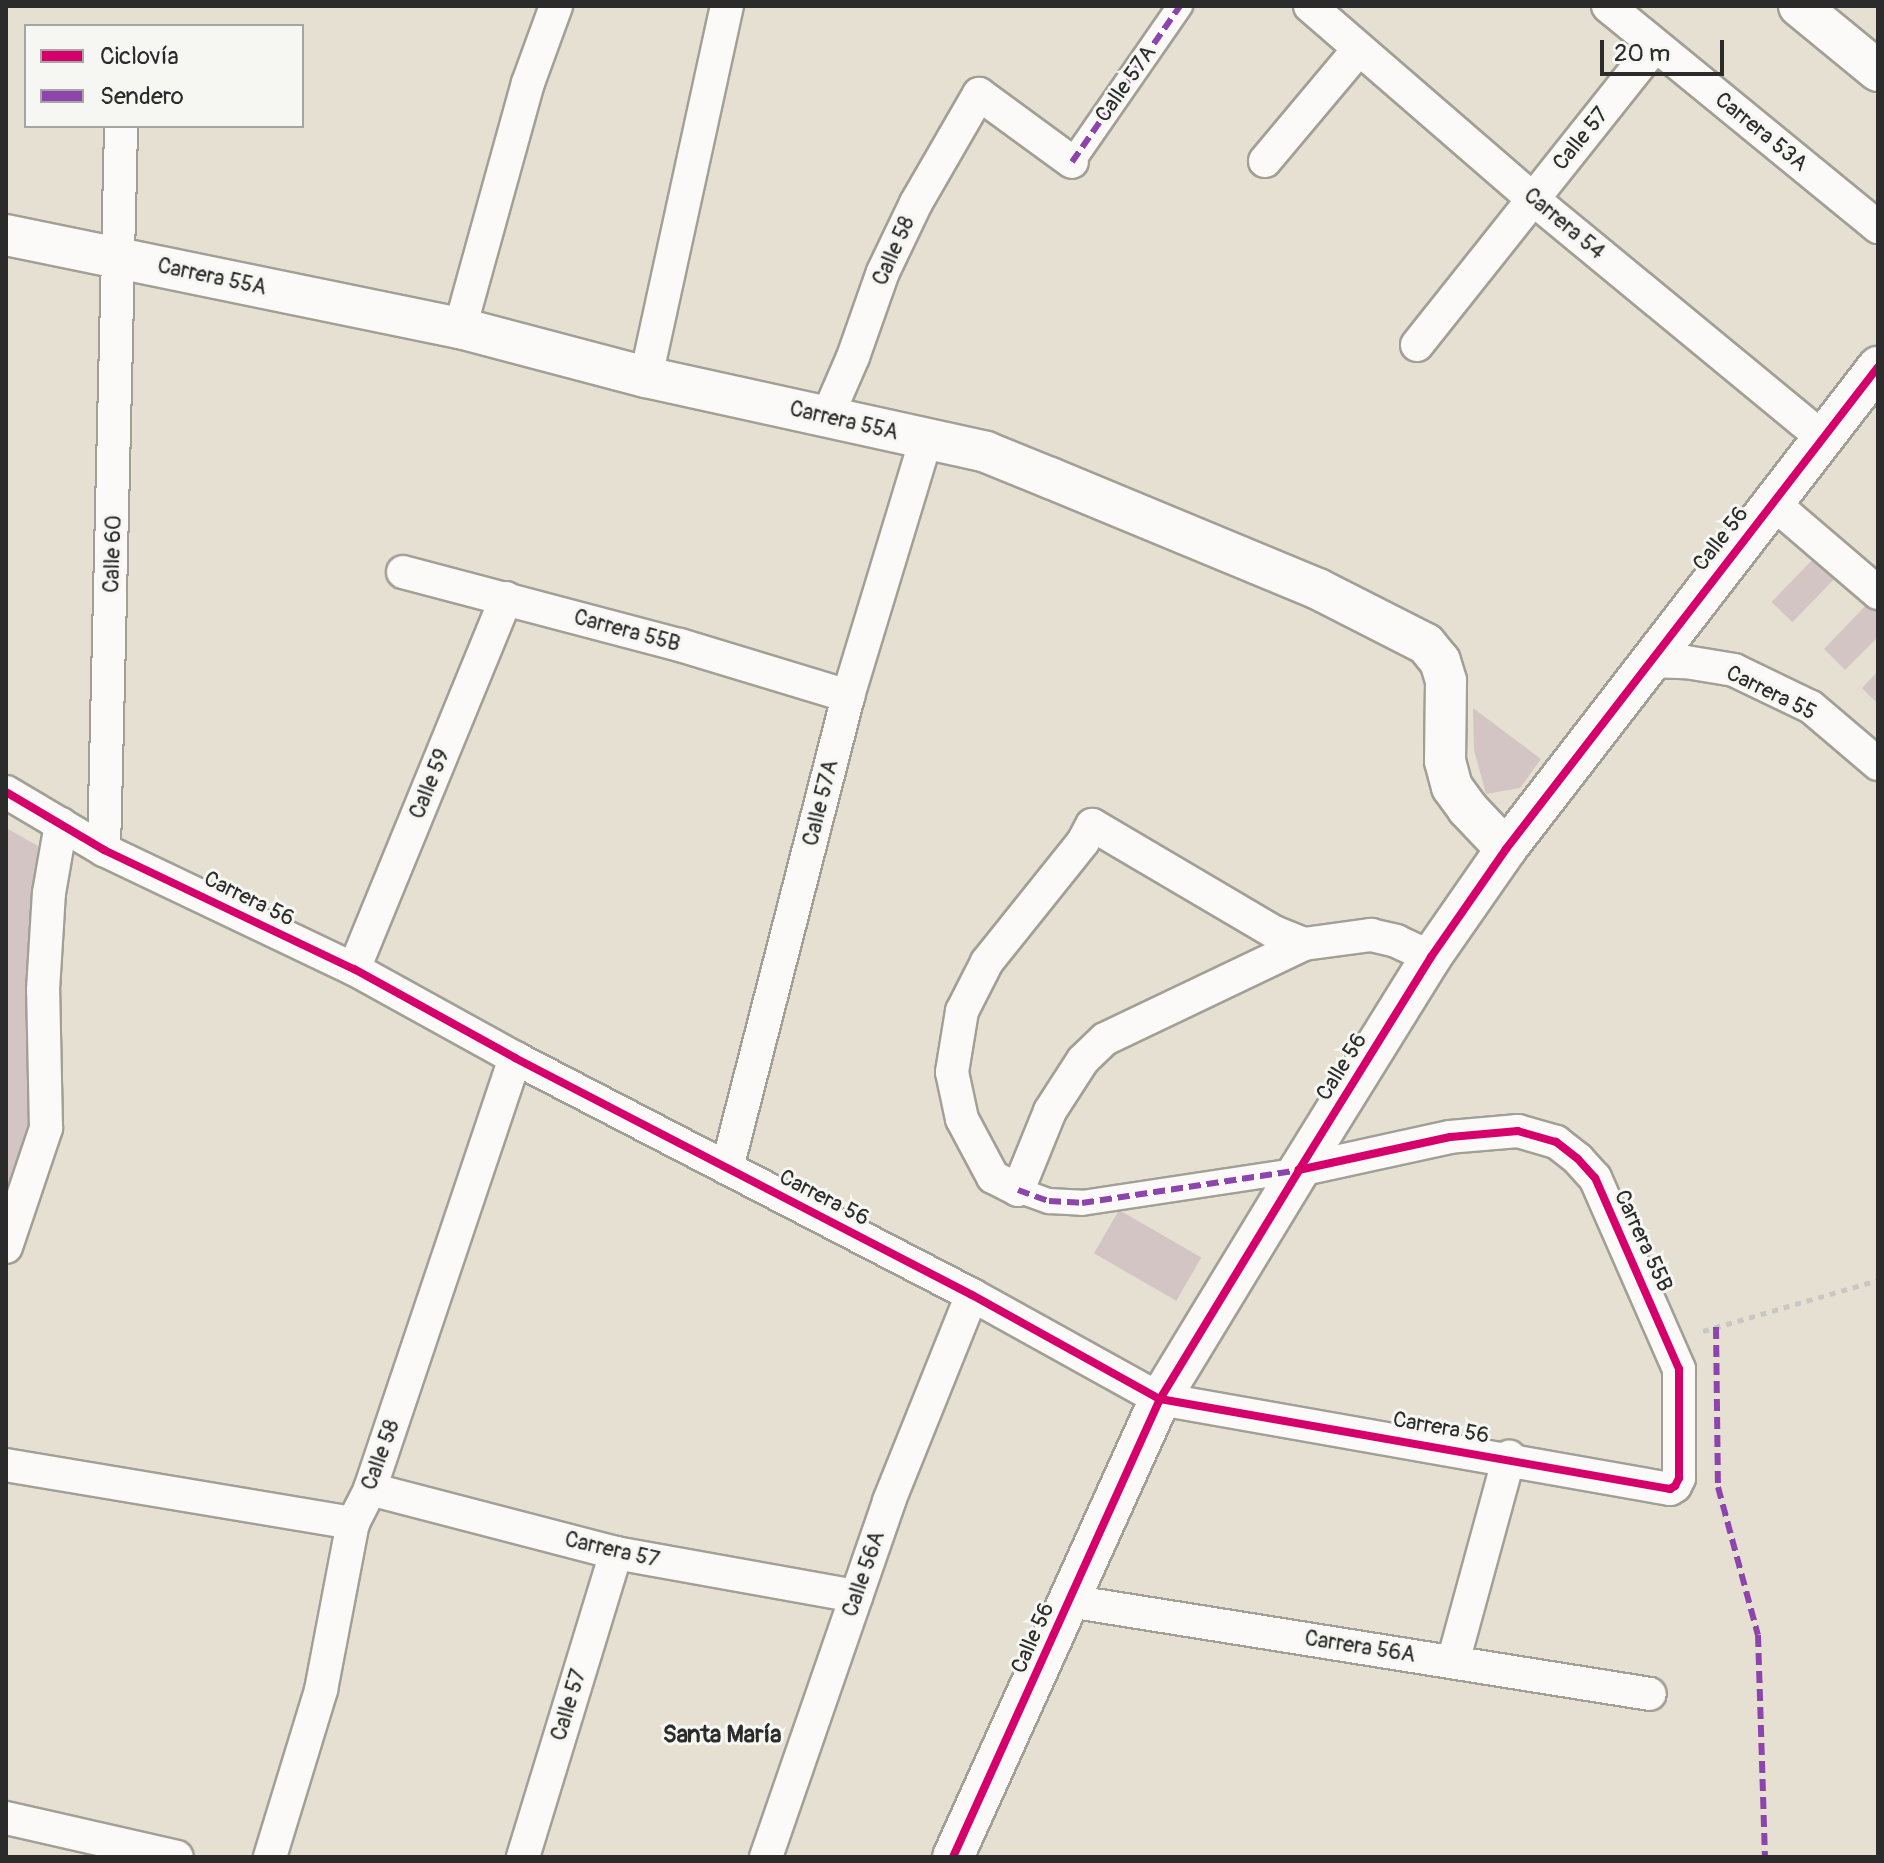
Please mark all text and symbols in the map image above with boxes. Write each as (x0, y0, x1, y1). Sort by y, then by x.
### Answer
legend (24, 24, 304, 128)
scale bar (1604, 24, 1728, 74)
text: 20 m (1614, 39, 1670, 68)
street label: Calle 57A (1090, 40, 1162, 128)
text: Ciclovía (100, 42, 179, 71)
text: Sendero (100, 82, 184, 111)
street label: Carrera 53A (1709, 87, 1813, 177)
street label: Calle 57 (1548, 102, 1614, 176)
street label: Carrera 54 (1518, 183, 1610, 265)
street label: Calle 58 (867, 212, 921, 290)
street label: Carrera 55A (155, 253, 269, 301)
street label: Carrera 55A (787, 396, 901, 446)
street label: Calle 56 (1688, 501, 1754, 577)
street label: Calle 60 (98, 515, 128, 593)
street label: Carrera 55B (571, 604, 683, 658)
street label: Carrera 55 (1722, 660, 1820, 726)
street label: Calle 59 (404, 745, 456, 823)
street label: Calle 57A (798, 757, 844, 849)
street label: Carrera 56 (199, 866, 299, 932)
street label: Calle 56 (1311, 1028, 1373, 1106)
street label: Carrera 56 (775, 1164, 873, 1232)
street label: Carrera 55B (1608, 1186, 1678, 1296)
street label: Carrera 56 (1391, 1407, 1491, 1449)
street label: Calle 58 (356, 1416, 406, 1494)
street label: Carrera 57 (562, 1526, 662, 1574)
street label: Calle 56A (837, 1528, 891, 1620)
street label: Calle 56 (1006, 1599, 1060, 1677)
street label: Carrera 56A (1303, 1625, 1417, 1669)
street label: Calle 57 (546, 1666, 592, 1744)
district label: Santa María (663, 1721, 781, 1749)

